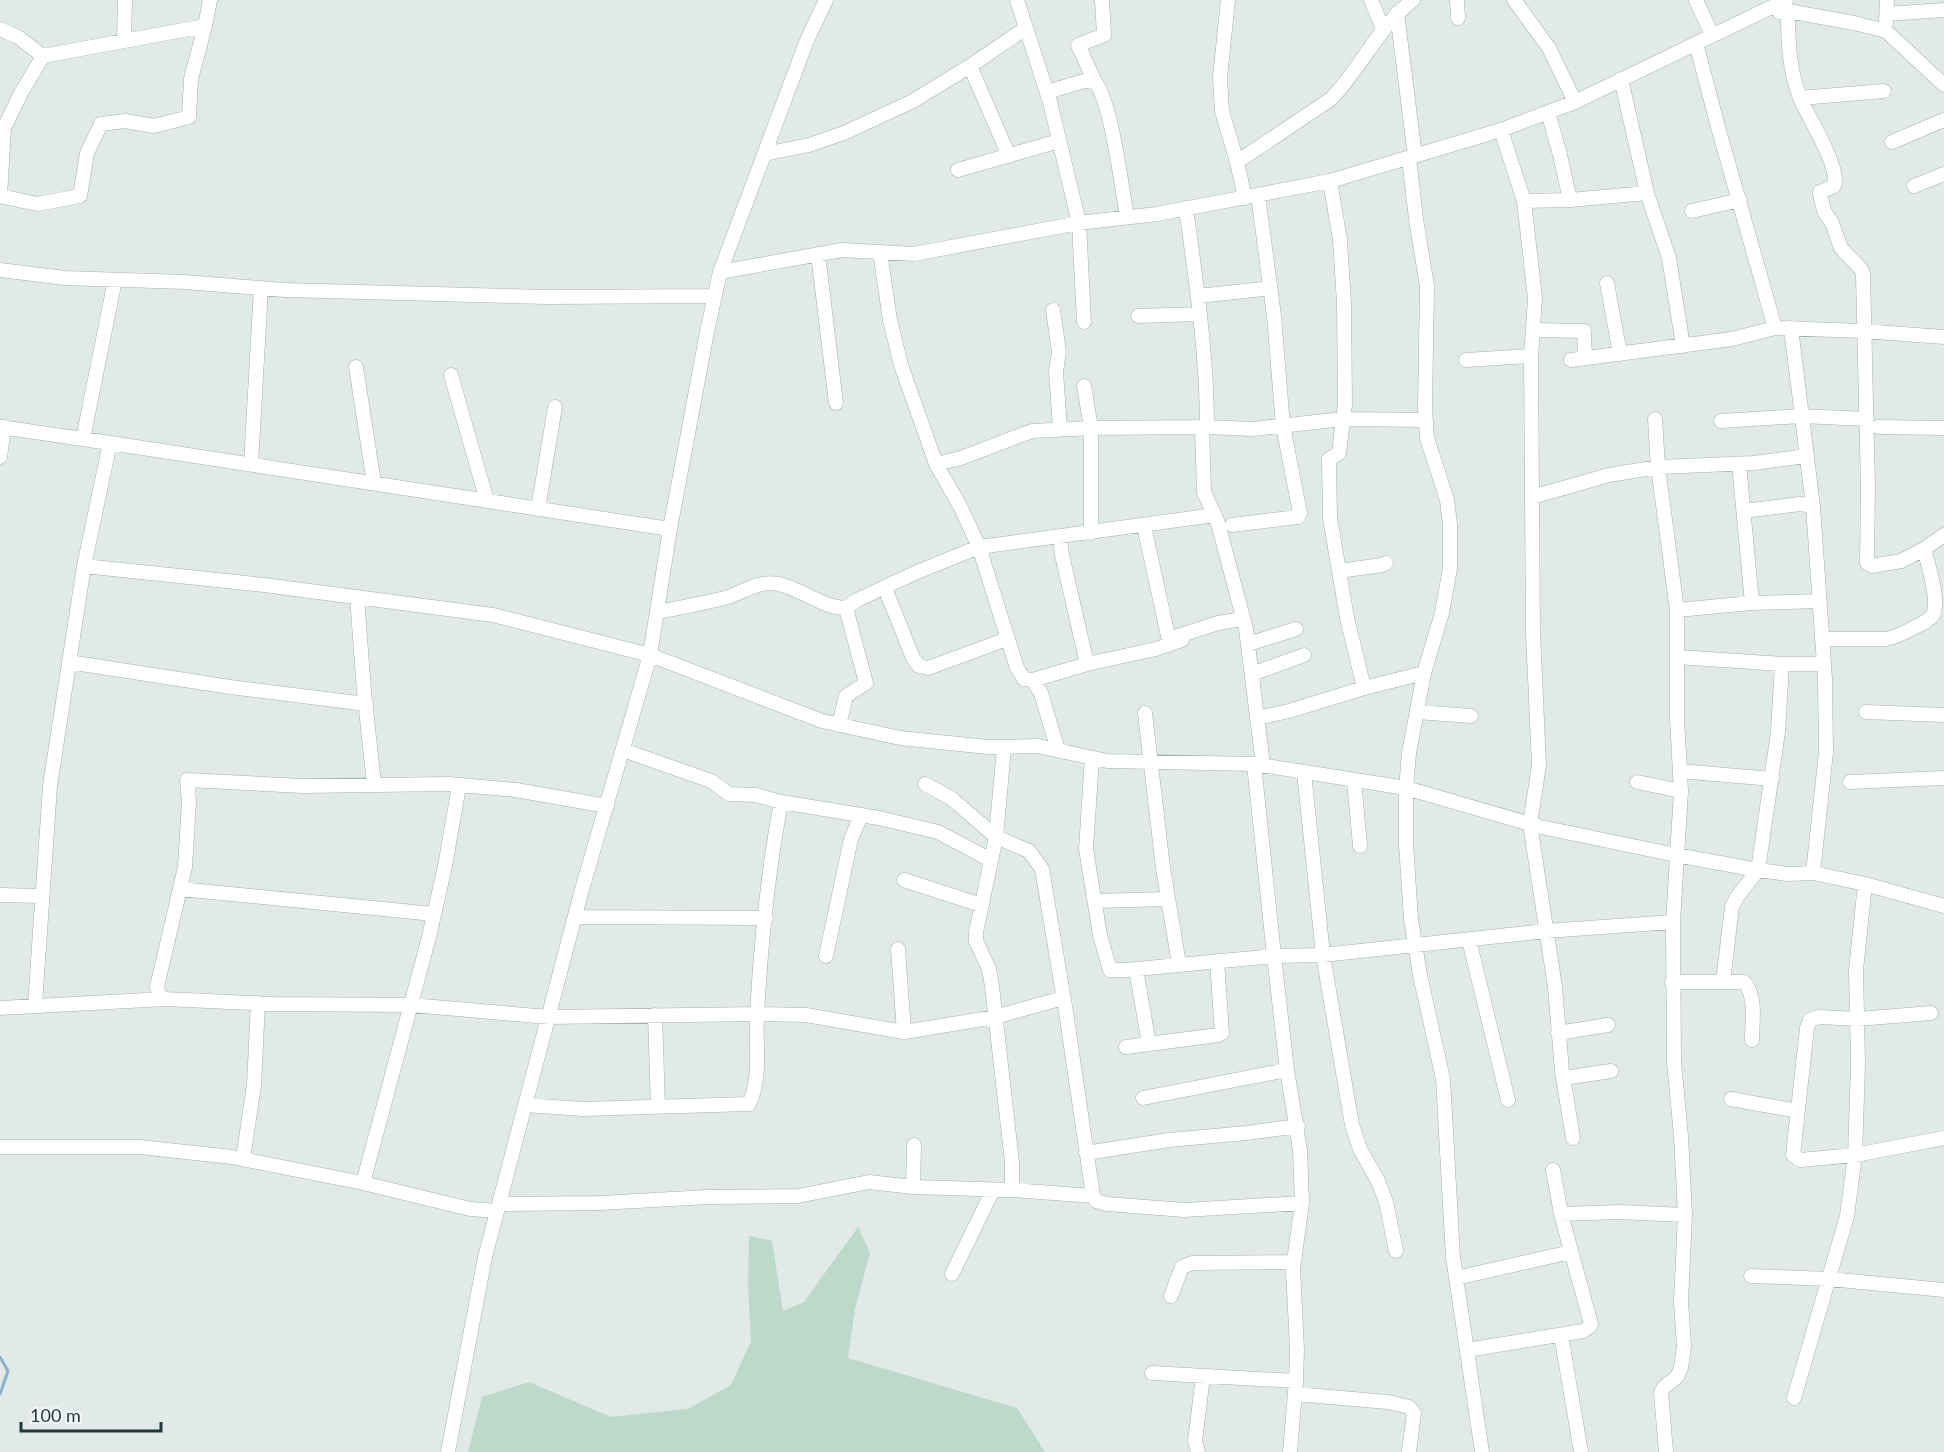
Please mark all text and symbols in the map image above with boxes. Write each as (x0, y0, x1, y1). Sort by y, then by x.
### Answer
scale bar (21, 1395, 160, 1433)
text: 100 m (30, 1404, 81, 1426)

